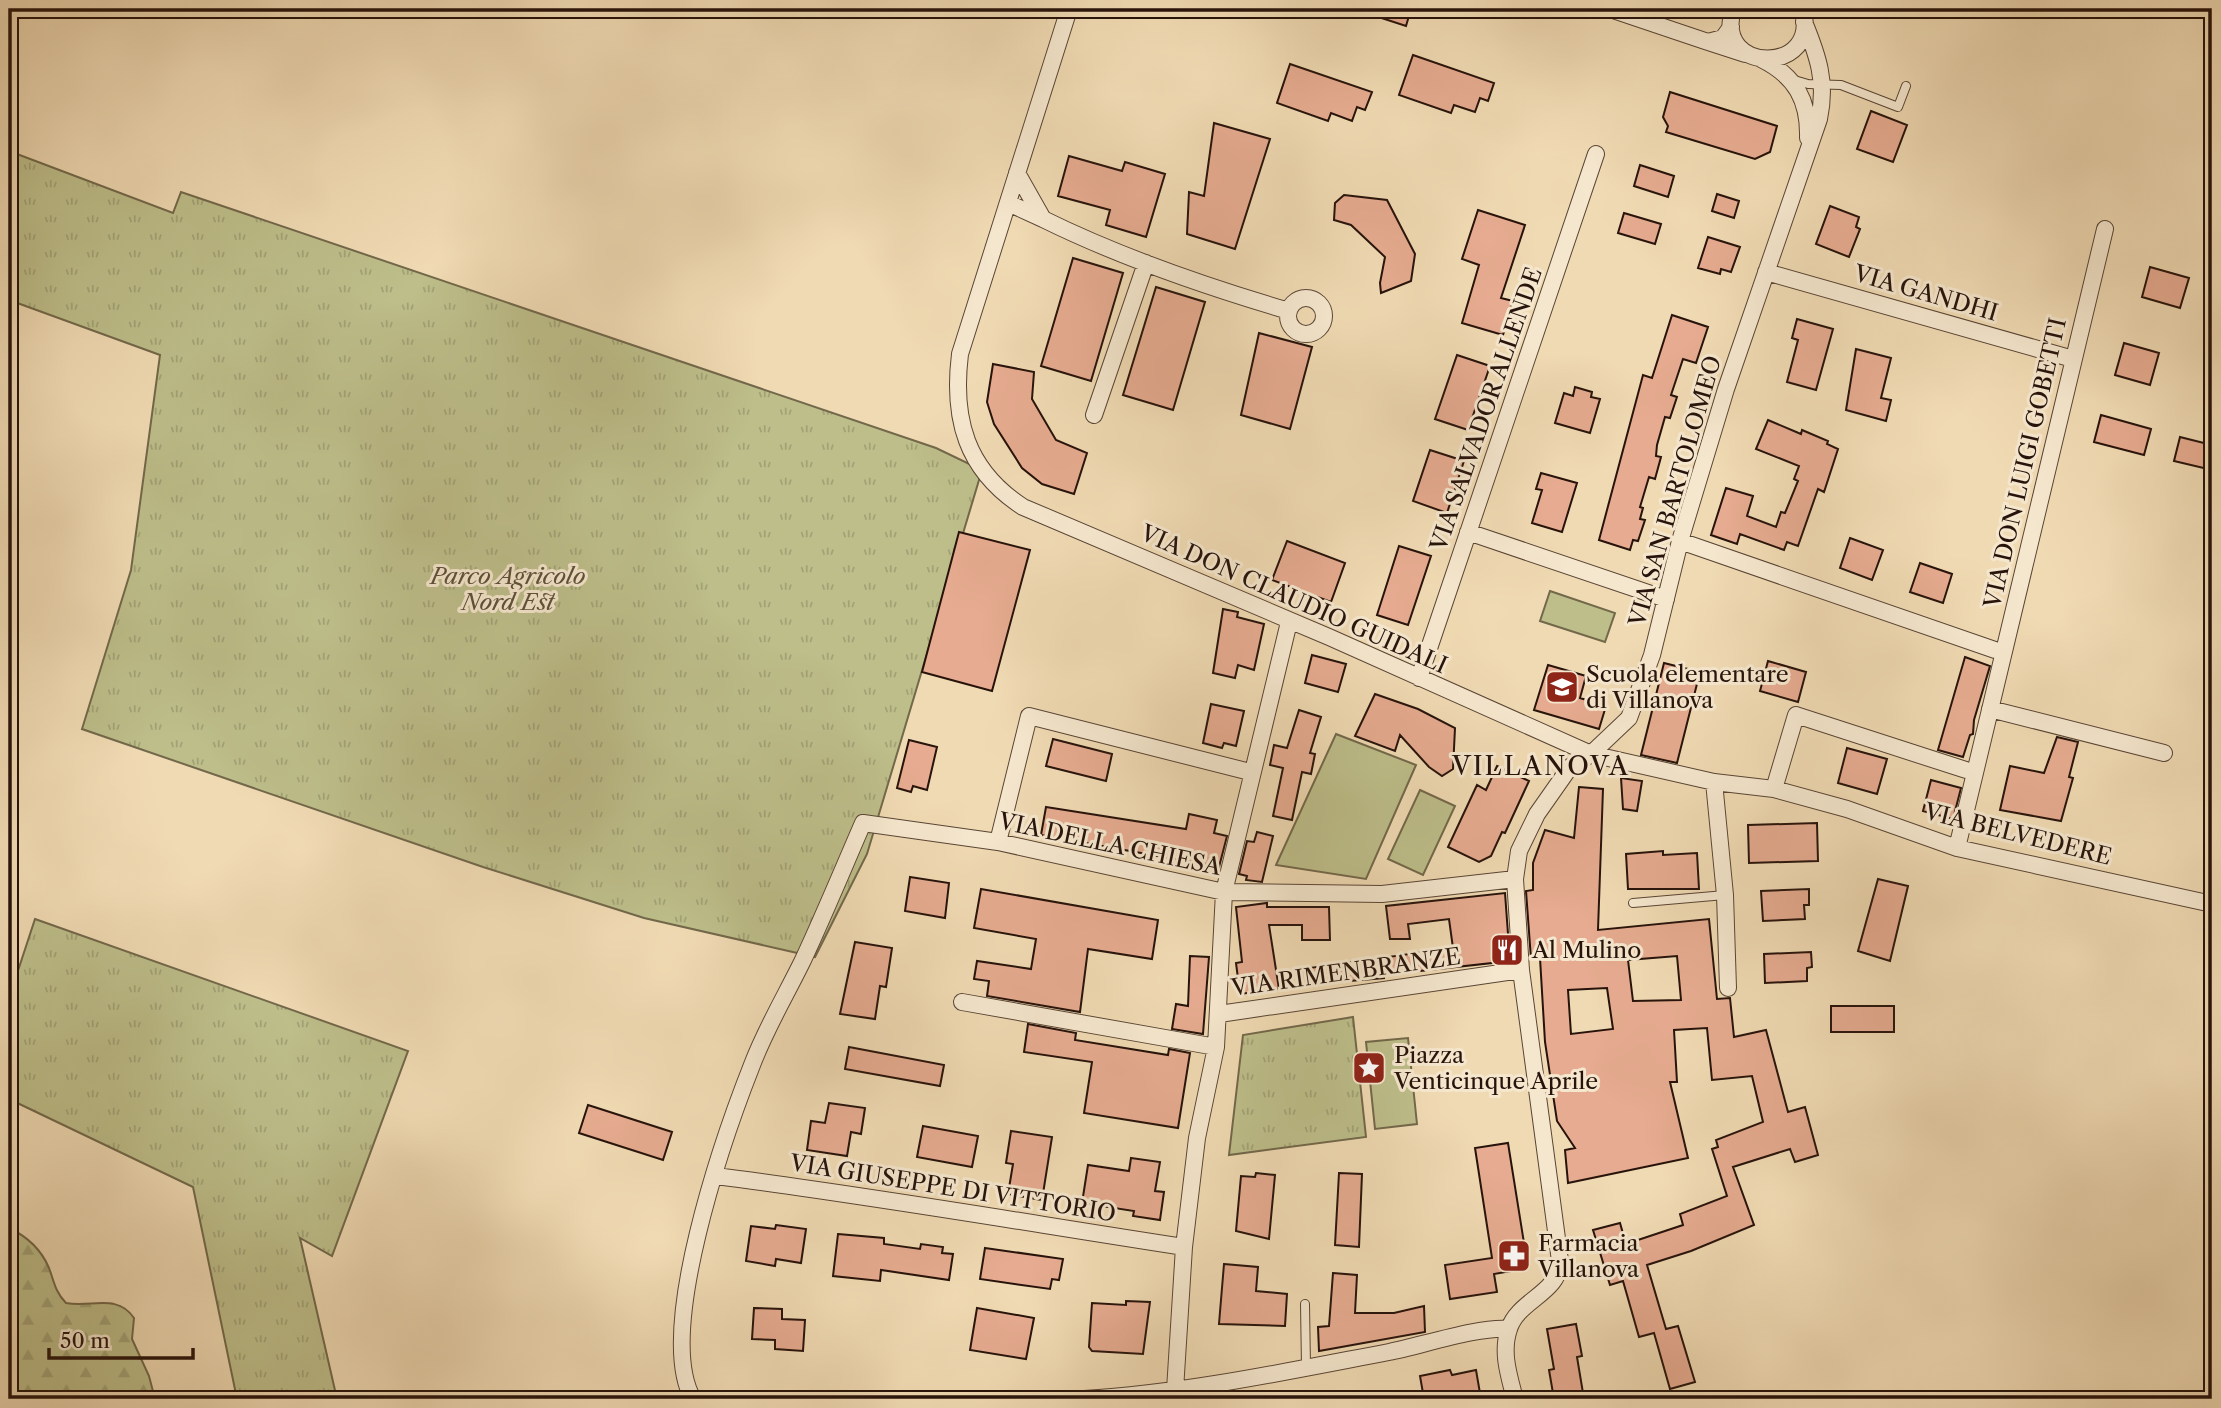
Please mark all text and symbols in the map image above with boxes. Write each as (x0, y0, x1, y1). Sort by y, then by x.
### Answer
street label: VIA GANDHI (1850, 259, 2001, 327)
street label: VIA SALVADOR ALLENDE (1424, 264, 1548, 555)
street label: VIA DON LUIGI GOBETTI (1978, 315, 2072, 612)
street label: VIA SAN BARTOLOMEO (1623, 352, 1727, 631)
street label: VIA DON CLAUDIO GUIDALI (1136, 518, 1452, 679)
park label: Parco Agricolo Nord Est (428, 562, 586, 616)
place label: Scuola elementare di Villanova (1586, 660, 1789, 714)
school or university icon: Scuola elementare di Villanova (1543, 668, 1581, 706)
district label: VILLANOVA (1451, 750, 1630, 782)
street label: VIA BELVEDERE (1921, 797, 2115, 871)
street label: VIA DELLA CHIESA (995, 807, 1225, 881)
restaurant icon: Al Mulino (1488, 931, 1526, 969)
place label: Al Mulino (1531, 936, 1641, 964)
street label: VIA RIMENBRANZE (1229, 942, 1462, 1002)
place label: Piazza Venticinque Aprile (1393, 1041, 1598, 1095)
place icon: Piazza Venticinque Aprile (1350, 1049, 1388, 1087)
street label: VIA GIUSEPPE DI VITTORIO (787, 1148, 1118, 1228)
place label: Farmacia Villanova (1537, 1229, 1640, 1283)
pharmacy icon: Farmacia Villanova (1495, 1237, 1533, 1275)
scale bar (49, 1317, 192, 1361)
text: 50 m (60, 1328, 110, 1353)

